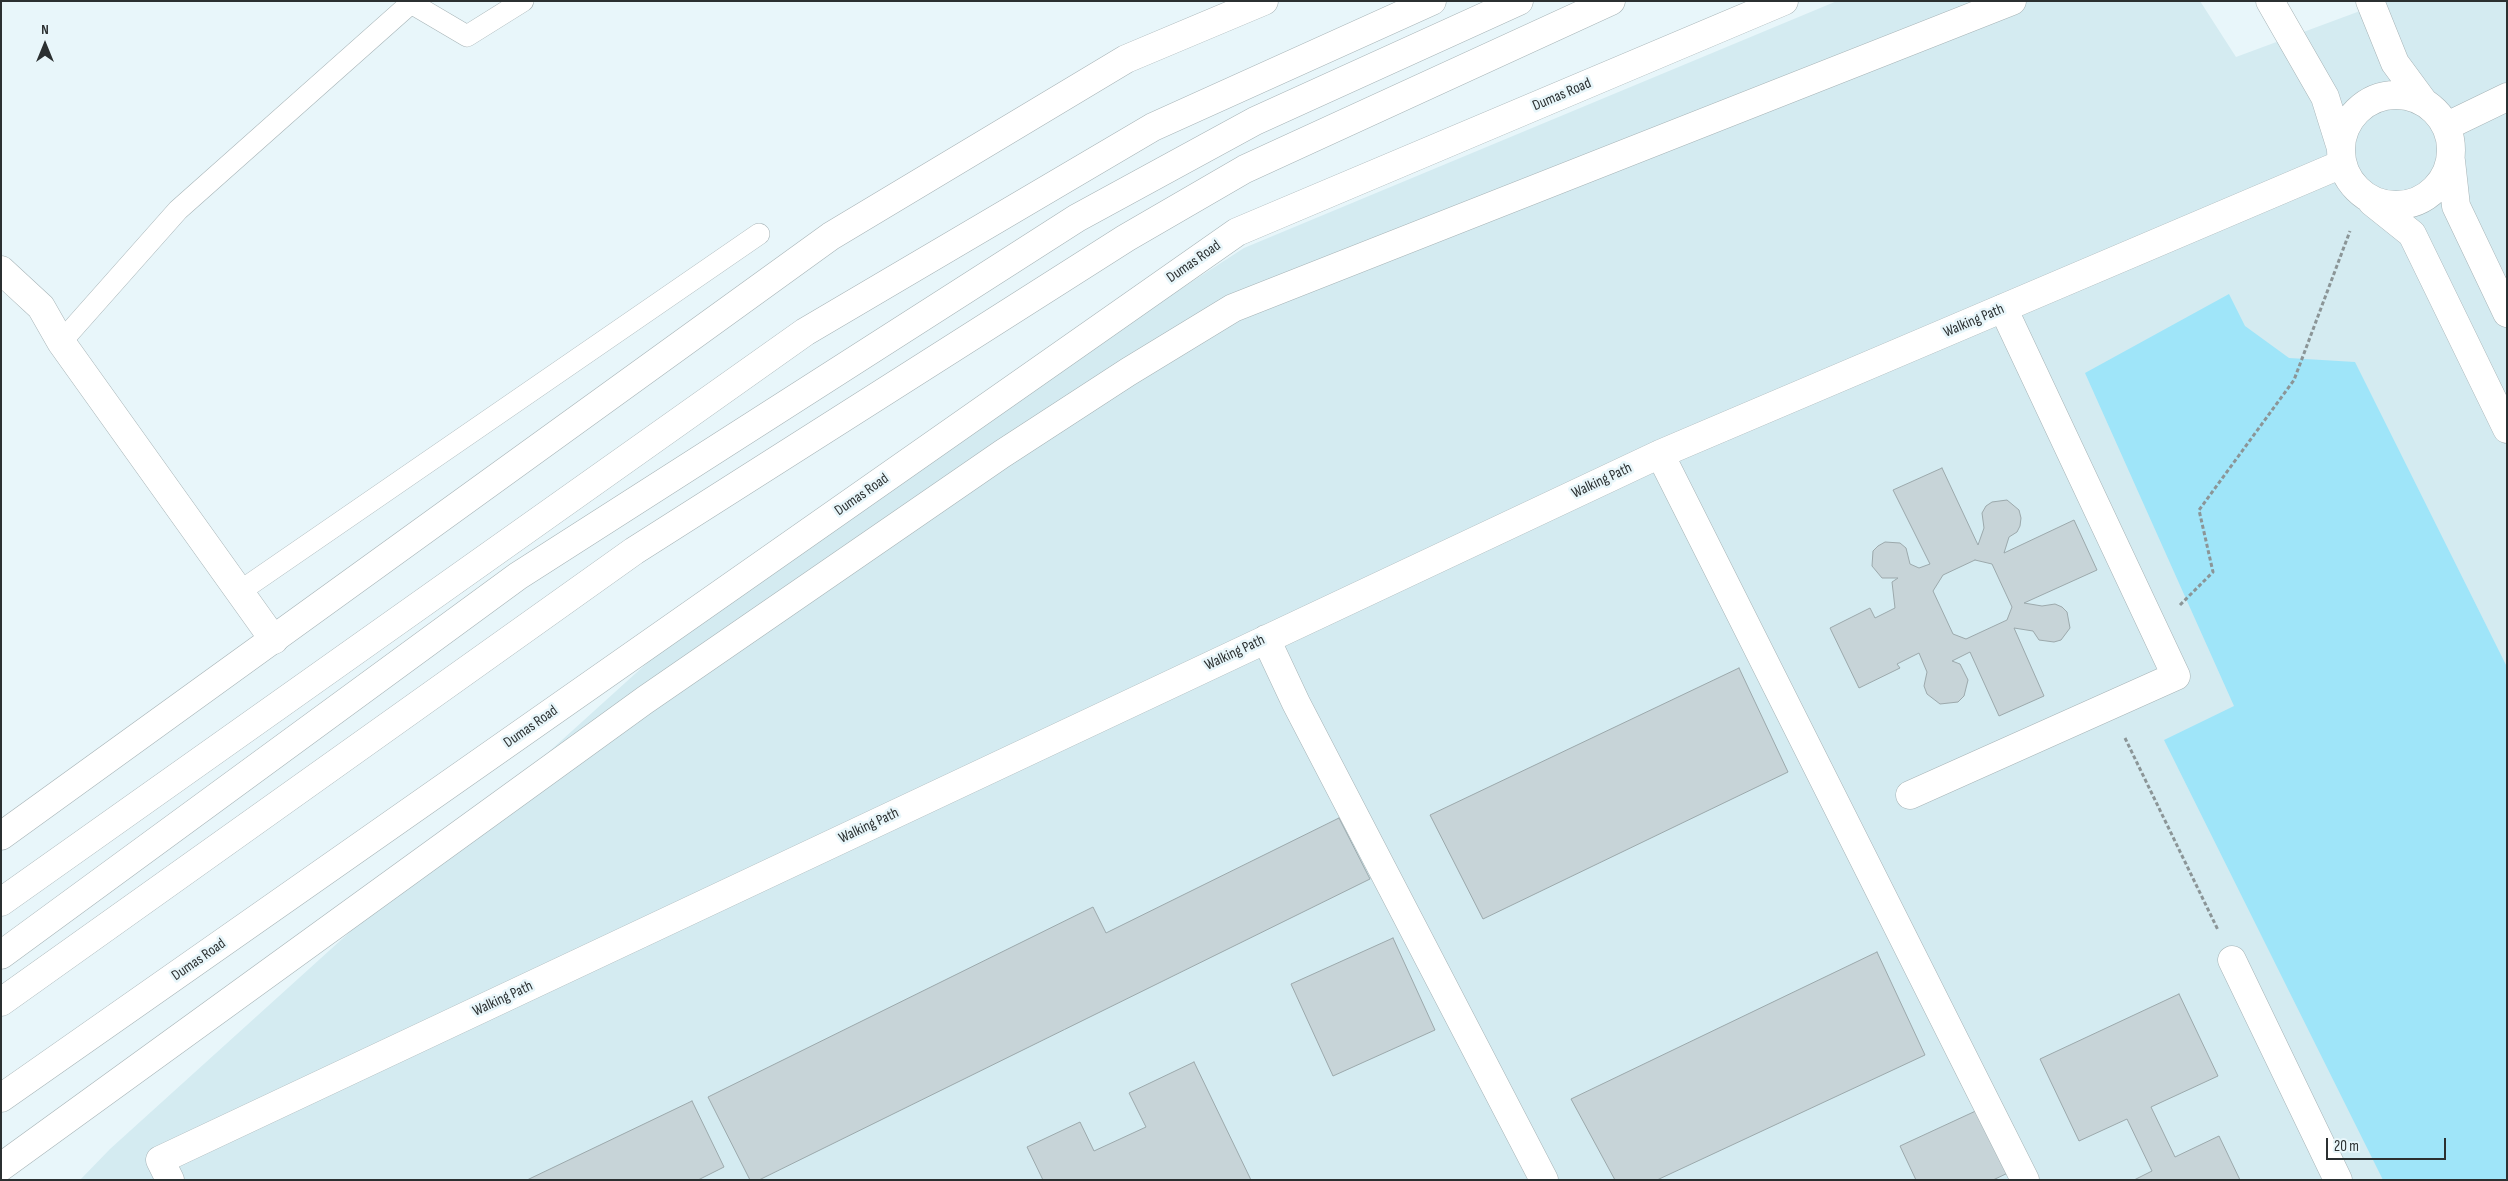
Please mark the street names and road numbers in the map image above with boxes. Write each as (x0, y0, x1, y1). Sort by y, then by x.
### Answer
street label: Dumas Road (1530, 75, 1594, 115)
street label: Dumas Road (1164, 237, 1224, 287)
street label: Walking Path (1941, 300, 2007, 342)
street label: Walking Path (1569, 459, 1635, 503)
street label: Dumas Road (832, 470, 892, 520)
street label: Walking Path (1202, 631, 1268, 675)
street label: Dumas Road (501, 702, 561, 752)
street label: Walking Path (836, 804, 902, 848)
street label: Dumas Road (169, 935, 229, 985)
street label: Walking Path (470, 977, 536, 1021)

